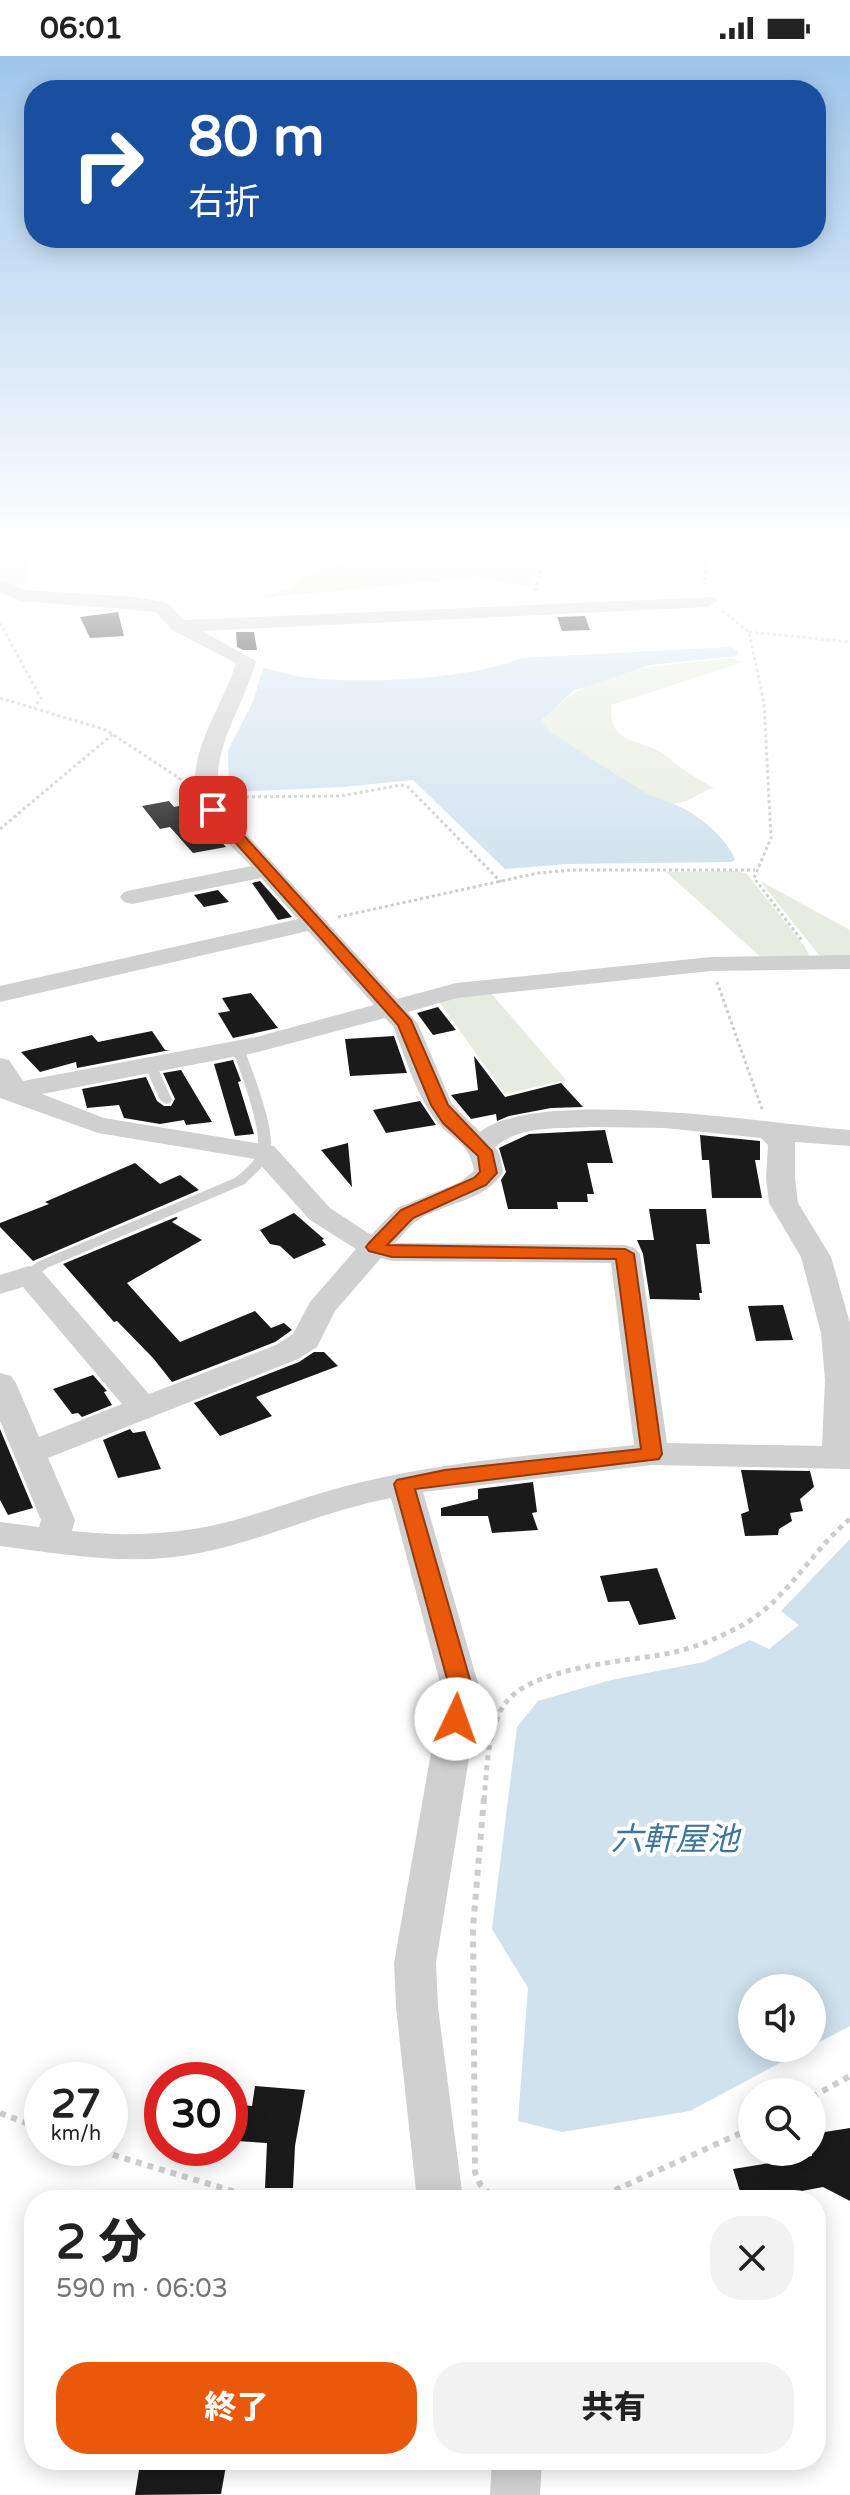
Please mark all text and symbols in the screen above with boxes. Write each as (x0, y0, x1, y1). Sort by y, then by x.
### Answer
text: 06:01 (40, 10, 123, 47)
text: 80 m (188, 104, 324, 171)
icon: right (56, 112, 160, 216)
text: 右折 (188, 181, 260, 224)
pin (179, 776, 247, 844)
icon: arrive (191, 788, 235, 832)
position arrow (414, 1677, 498, 1761)
water label: 六軒屋池 (611, 1821, 742, 1859)
map controls (738, 1974, 826, 2166)
button: sound (738, 1974, 826, 2062)
speed limit sign: 30 (144, 2062, 248, 2166)
button: search (738, 2078, 826, 2166)
text: 27 (51, 2080, 101, 2128)
text: km/h (51, 2122, 101, 2146)
text: 2 分 (56, 2214, 147, 2272)
button: close (710, 2216, 794, 2300)
text: 590 m · 06:03 (56, 2273, 228, 2304)
button: 終了 (56, 2362, 417, 2454)
button: 共有 (433, 2362, 794, 2454)

